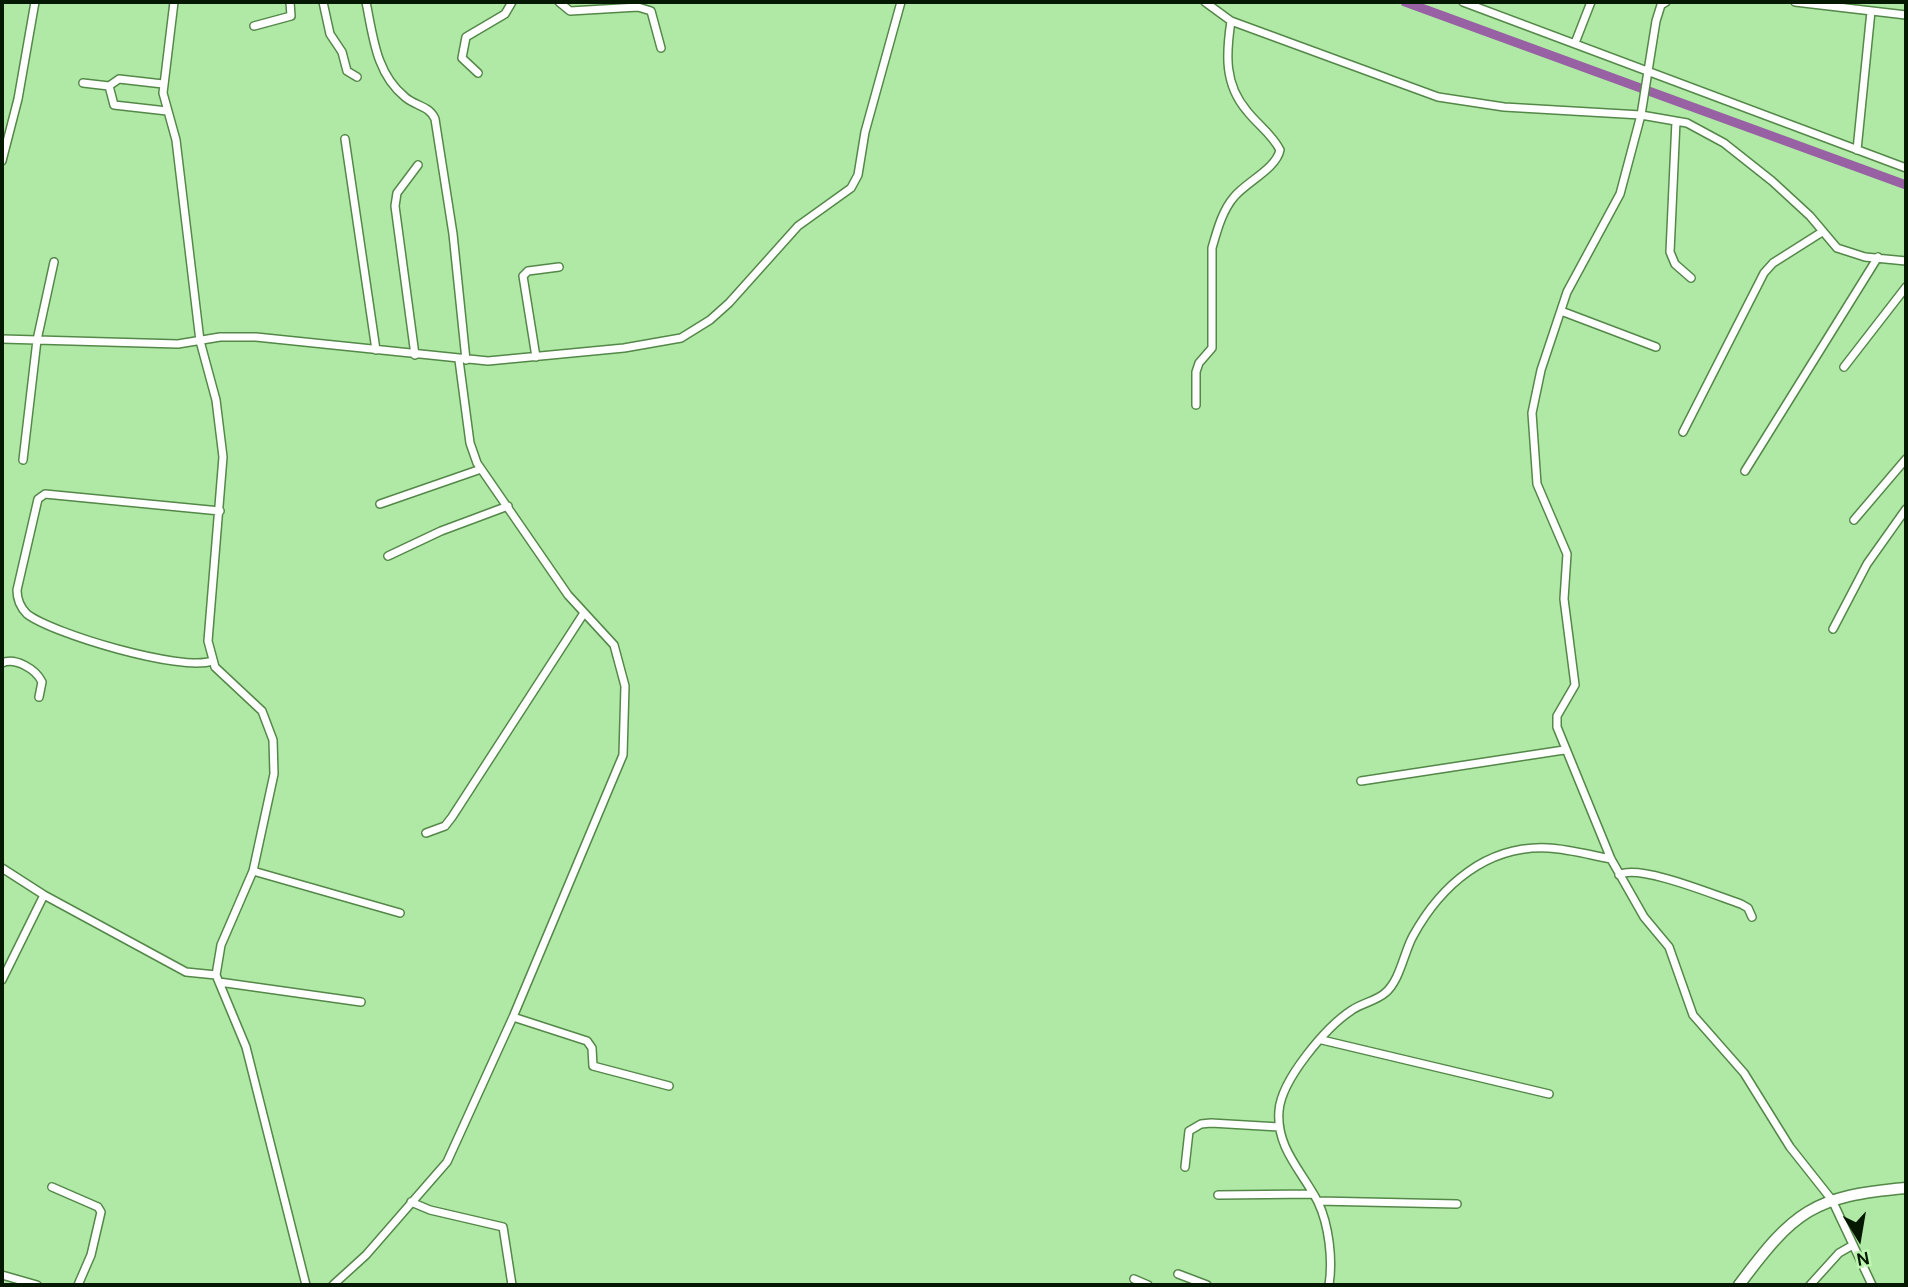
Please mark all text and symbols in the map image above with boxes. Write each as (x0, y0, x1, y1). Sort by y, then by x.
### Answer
north arrow (1824, 1203, 1894, 1273)
text: N (1854, 1247, 1872, 1271)

